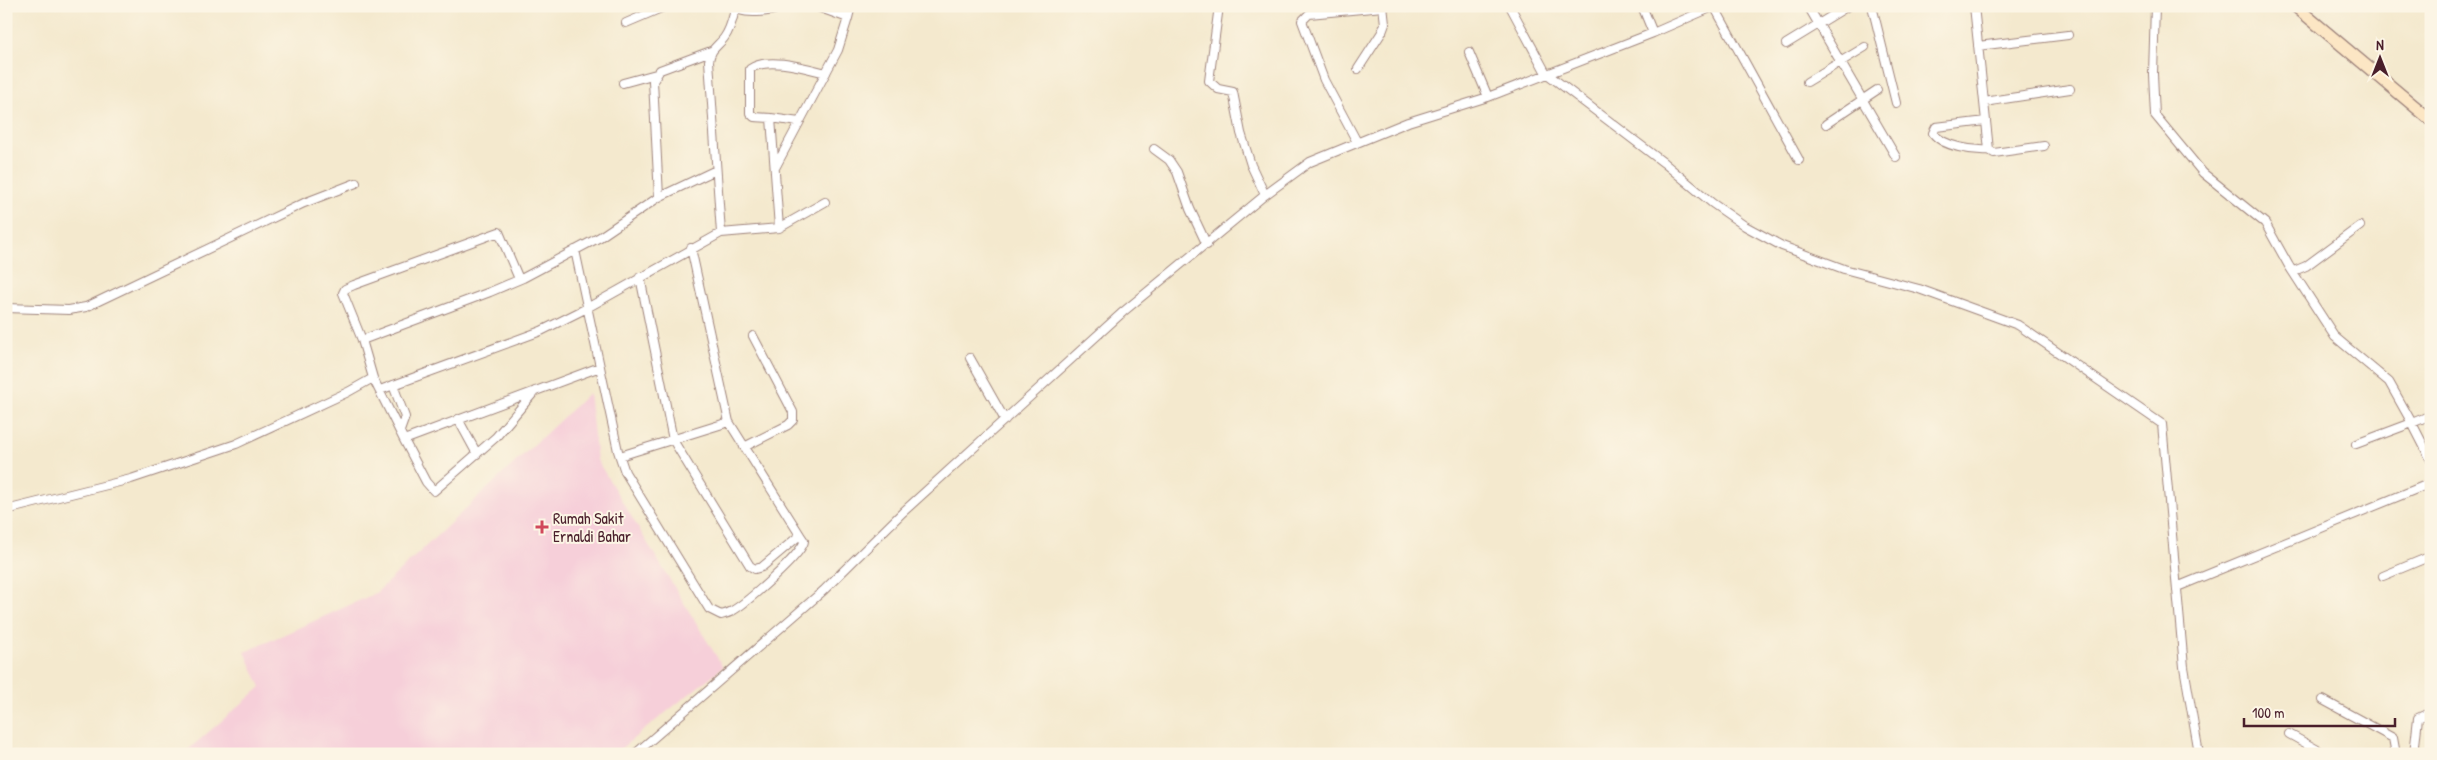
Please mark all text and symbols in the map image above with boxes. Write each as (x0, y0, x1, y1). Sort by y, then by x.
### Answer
north arrow (2354, 32, 2404, 82)
text: N (2376, 35, 2384, 54)
place label: Rumah Sakit Ernaldi Bahar (553, 507, 631, 547)
marker: Rumah Sakit Ernaldi Bahar (535, 520, 549, 534)
scale bar (2244, 695, 2396, 727)
text: 100 m (2252, 702, 2285, 723)

